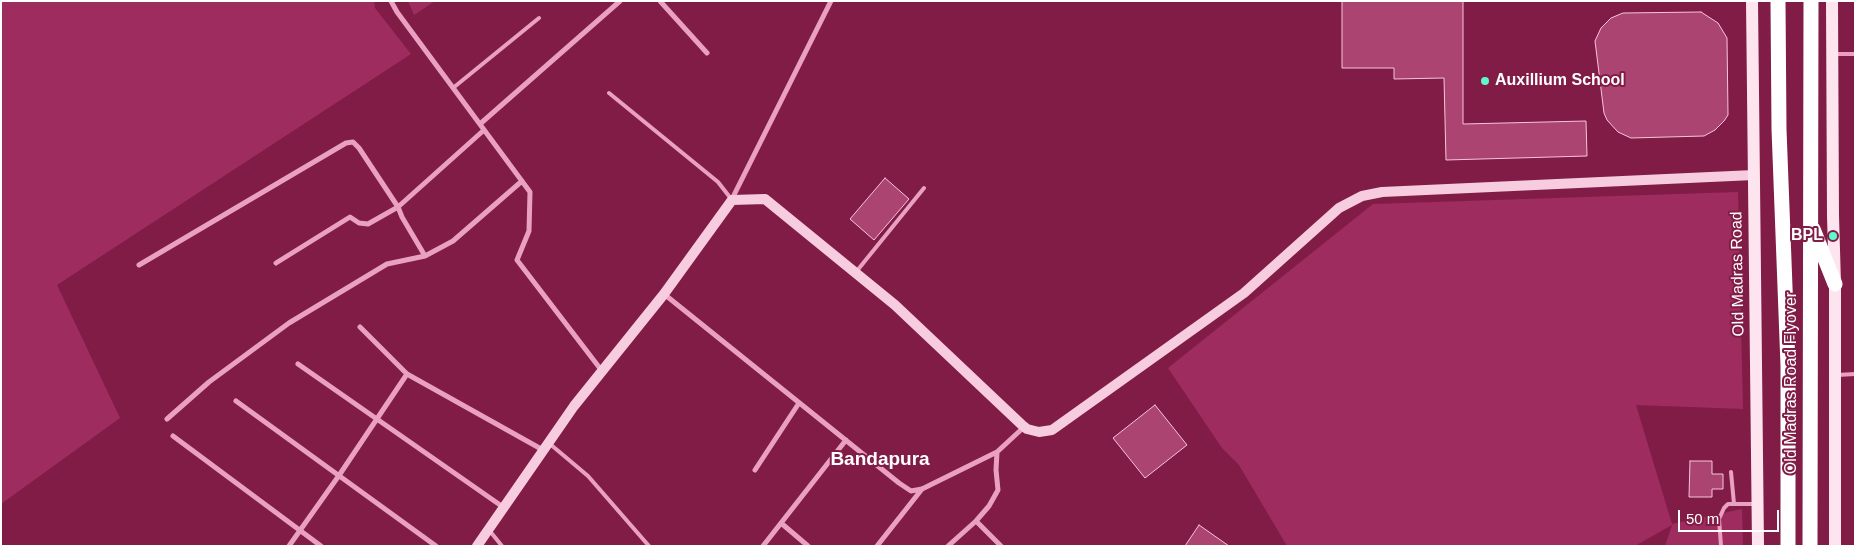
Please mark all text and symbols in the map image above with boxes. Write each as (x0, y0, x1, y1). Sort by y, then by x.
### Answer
place label: Auxillium School (1495, 71, 1625, 91)
marker: Auxillium School (1479, 75, 1491, 87)
street label: Old Madras Road (1727, 211, 1749, 337)
place label: BPL (1791, 226, 1823, 246)
marker: BPL (1827, 230, 1839, 242)
street label: Old Madras Road Flyover (1782, 292, 1802, 474)
district label: Bandapura (830, 449, 930, 471)
scale bar (1681, 500, 1782, 532)
text: 50 m (1686, 510, 1719, 527)

